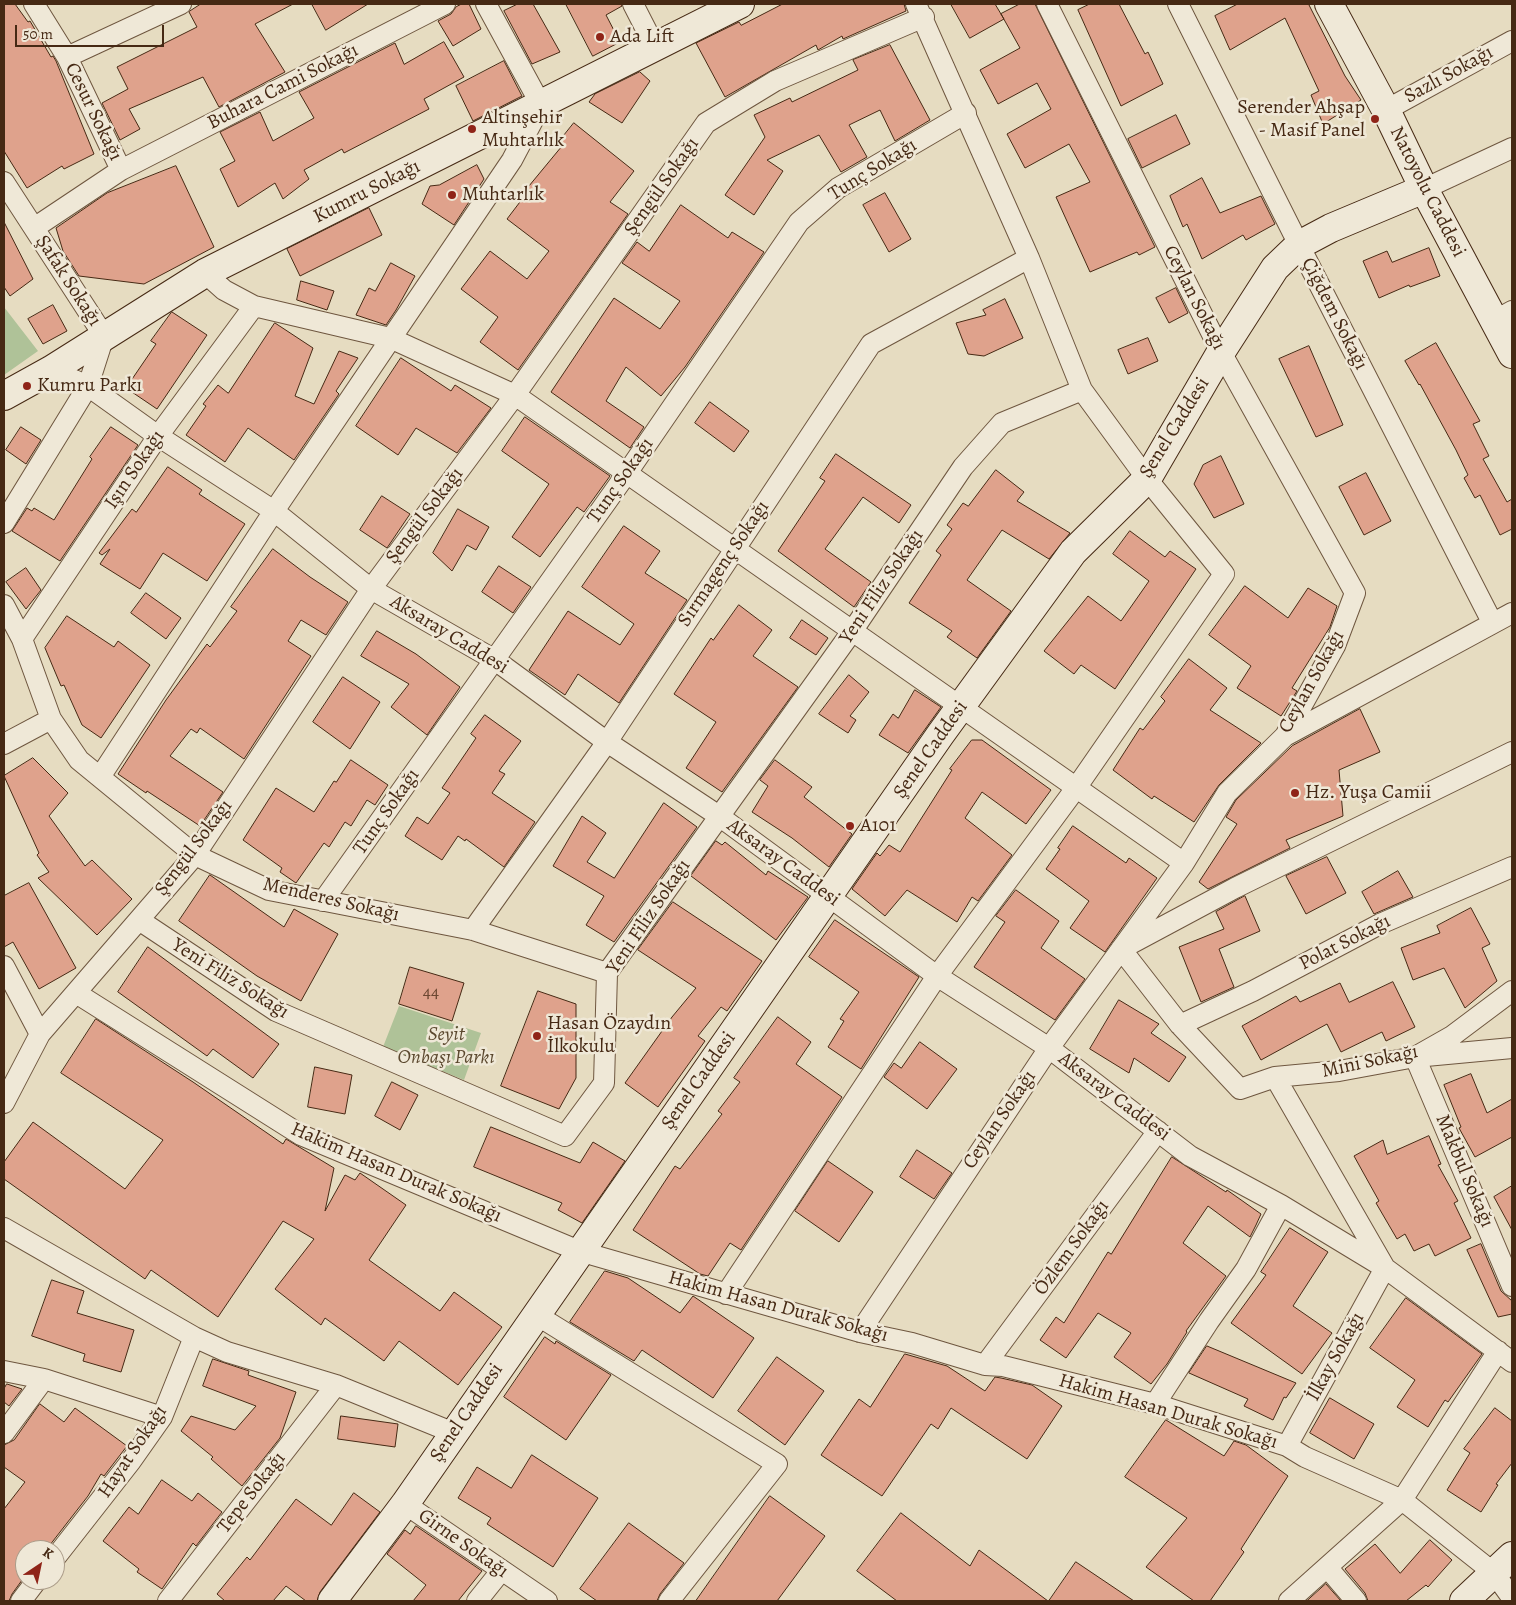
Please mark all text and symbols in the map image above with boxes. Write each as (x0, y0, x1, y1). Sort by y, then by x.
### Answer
scale bar (18, 15, 166, 47)
text: 50 m (23, 24, 53, 44)
place label: Ada Lift (610, 25, 674, 49)
marker: Ada Lift (594, 31, 606, 43)
street label: Buhara Cami Sokağı (203, 39, 363, 135)
street label: Sazlı Sokağı (1400, 41, 1498, 109)
street label: Cesur Sokağı (59, 59, 127, 165)
place label: Serender Ahşap - Masif Panel (1237, 96, 1365, 143)
place label: Altinşehir Muhtarlık (482, 106, 564, 153)
marker: Serender Ahşap - Masif Panel (1369, 113, 1381, 125)
marker: Altinşehir Muhtarlık (466, 123, 478, 135)
street label: Natoyolu Caddesi (1384, 123, 1470, 261)
street label: Şengül Sokağı (619, 133, 705, 241)
street label: Tunç Sokağı (825, 134, 921, 206)
street label: Kumru Sokağı (310, 155, 424, 229)
place label: Muhtarlık (462, 183, 544, 207)
marker: Muhtarlık (446, 189, 458, 201)
street label: Şafak Sokağı (30, 231, 106, 331)
street label: Ceylan Sokağı (1157, 242, 1231, 354)
street label: Çiğdem Sokağı (1295, 254, 1373, 374)
street label: Şenel Caddesi (1135, 373, 1215, 483)
place label: Kumru Parkı (37, 374, 142, 398)
marker: Kumru Parkı (21, 380, 33, 392)
street label: Işın Sokağı (100, 426, 170, 514)
street label: Tunç Sokağı (583, 433, 659, 529)
street label: Şengül Sokağı (381, 463, 469, 569)
street label: Sırmagenç Sokağı (673, 496, 775, 632)
street label: Yeni Filiz Sokağı (835, 525, 929, 649)
street label: Aksaray Caddesi (385, 590, 513, 680)
street label: Ceylan Sokağı (1274, 626, 1350, 738)
street label: Şenel Caddesi (889, 696, 973, 804)
street label: Tunç Sokağı (349, 764, 425, 860)
place label: Hz. Yuşa Camii (1305, 781, 1431, 805)
marker: Hz. Yuşa Camii (1289, 787, 1301, 799)
street label: Şengül Sokağı (150, 795, 238, 901)
street label: Aksaray Caddesi (722, 814, 844, 912)
place label: A101 (860, 814, 896, 838)
marker: A101 (844, 820, 856, 832)
street label: Yeni Filiz Sokağı (602, 855, 696, 979)
street label: Menderes Sokağı (260, 873, 402, 927)
street label: Polat Sokağı (1295, 910, 1395, 976)
street label: Yeni Filiz Sokağı (167, 933, 293, 1025)
house number: 44 (423, 982, 439, 1004)
place label: Hasan Özaydın İlkokulu (547, 1012, 671, 1059)
park label: Seyit Onbaşı Parkı (398, 1023, 494, 1070)
street label: Şenel Caddesi (657, 1027, 741, 1135)
marker: Hasan Özaydın İlkokulu (531, 1030, 543, 1042)
street label: Mini Sokağı (1320, 1040, 1420, 1084)
street label: Aksaray Caddesi (1053, 1047, 1175, 1147)
street label: Ceylan Sokağı (958, 1066, 1042, 1174)
street label: Makbul Sokağı (1429, 1111, 1499, 1231)
street label: Hakim Hasan Durak Sokağı (287, 1118, 505, 1228)
street label: Özlem Sokağı (1029, 1196, 1115, 1300)
street label: Hakim Hasan Durak Sokağı (665, 1266, 891, 1348)
street label: İlkay Sokağı (1302, 1308, 1370, 1406)
street label: Şenel Caddesi (425, 1359, 509, 1467)
street label: Hakim Hasan Durak Sokağı (1056, 1369, 1280, 1455)
street label: Hayat Sokağı (93, 1401, 173, 1503)
street label: Tepe Sokağı (213, 1447, 291, 1539)
street label: Girne Sokağı (413, 1504, 513, 1584)
north arrow (15, 1540, 65, 1590)
text: K (39, 1543, 57, 1563)

